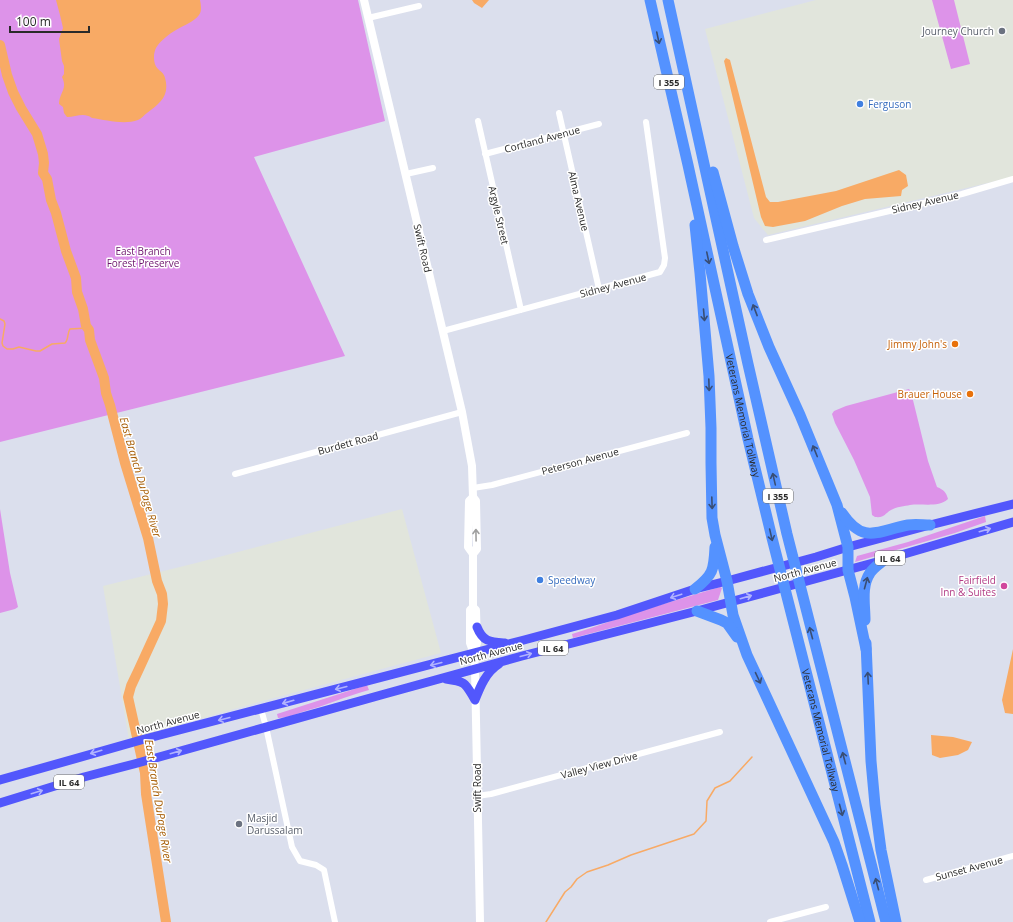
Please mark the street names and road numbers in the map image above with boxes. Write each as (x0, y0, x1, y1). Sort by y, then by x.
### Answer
road number: I 355 (654, 75, 684, 89)
street label: Cortland Avenue (503, 122, 582, 156)
street label: Alma Avenue (565, 170, 593, 233)
street label: Argyle Street (485, 184, 513, 246)
street label: Sidney Avenue (890, 187, 960, 217)
street label: Swift Road (411, 222, 435, 274)
street label: Sidney Avenue (578, 269, 648, 301)
street label: Veterans Memorial Tollway (723, 353, 764, 480)
street label: Burdett Road (316, 428, 380, 458)
street label: Peterson Avenue (540, 444, 620, 478)
road number: I 355 (763, 489, 793, 503)
road number: IL 64 (875, 551, 905, 565)
street label: North Avenue (772, 555, 838, 585)
street label: North Avenue (458, 638, 524, 668)
road number: IL 64 (538, 641, 568, 655)
street label: Veterans Memorial Tollway (799, 667, 844, 794)
street label: North Avenue (135, 707, 201, 737)
street label: Valley View Drive (559, 748, 639, 782)
street label: Swift Road (470, 763, 484, 813)
road number: IL 64 (54, 775, 84, 789)
street label: Sunset Avenue (934, 852, 1005, 884)

